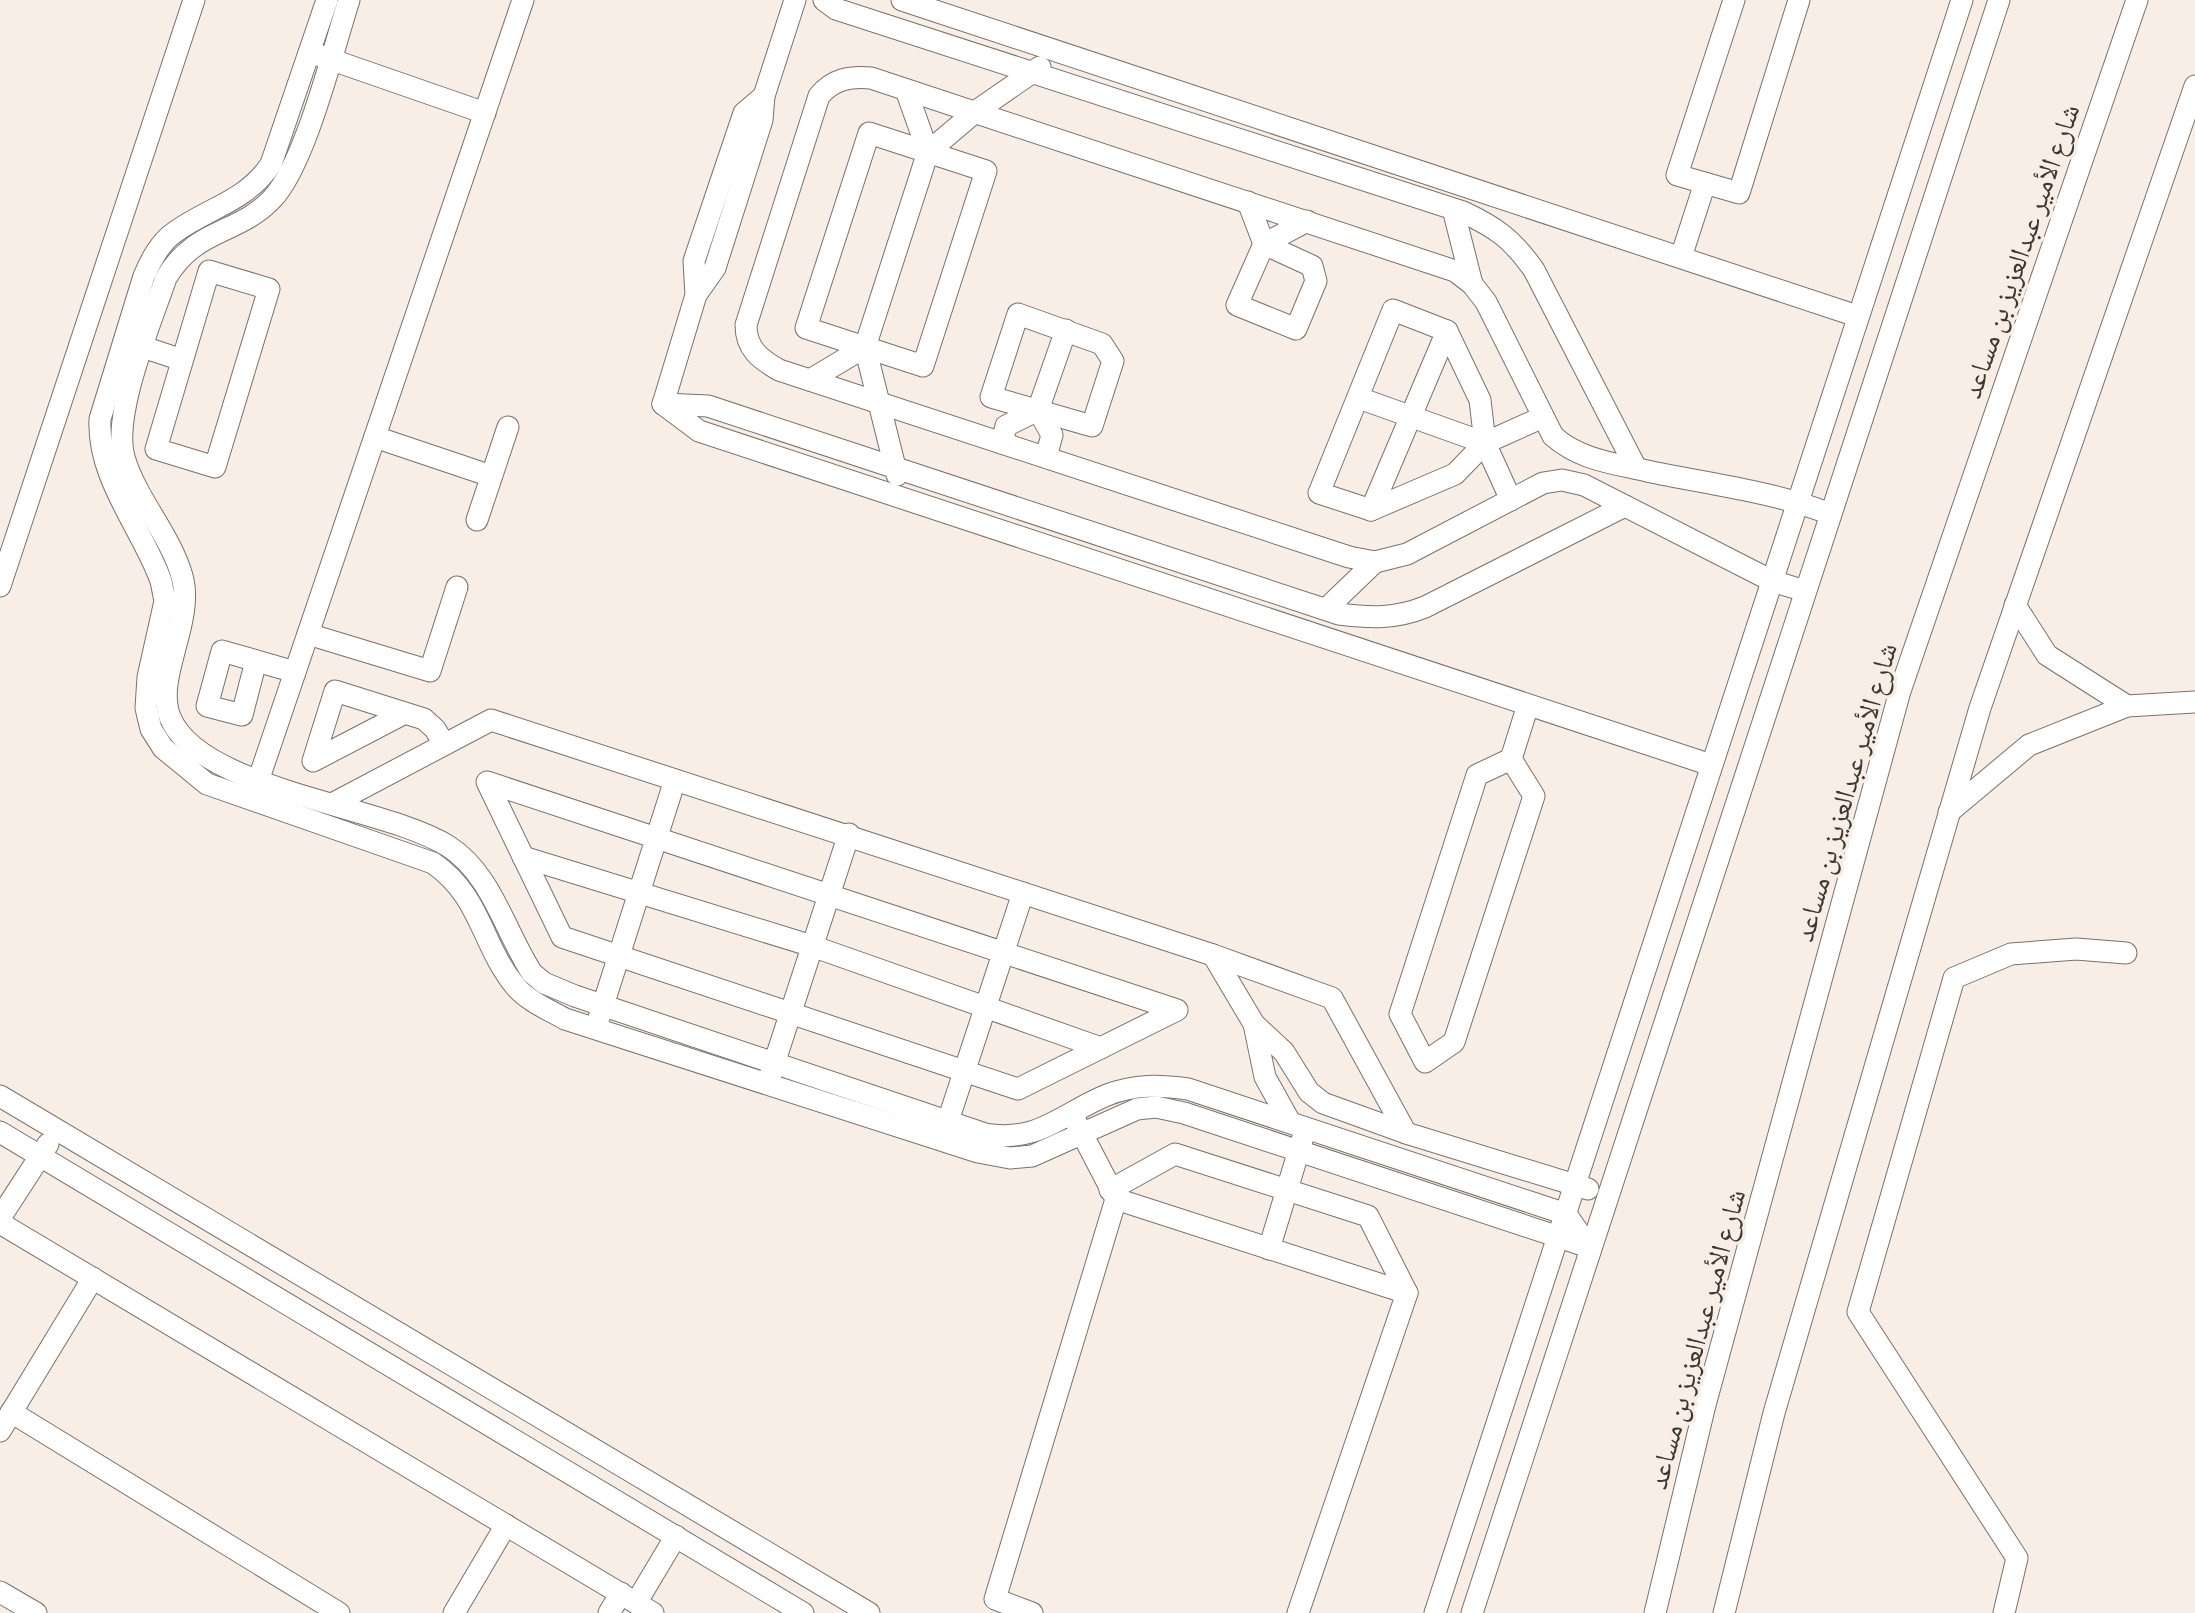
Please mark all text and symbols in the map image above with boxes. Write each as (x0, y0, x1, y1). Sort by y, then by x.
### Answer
street label: شارع الأمير عبدالعزيز بن مساعد (1957, 101, 2087, 403)
street label: شارع الأمير عبدالعزيز بن مساعد (1790, 640, 1905, 945)
street label: شارع الأمير عبدالعزيز بن مساعد (1643, 1186, 1753, 1493)

